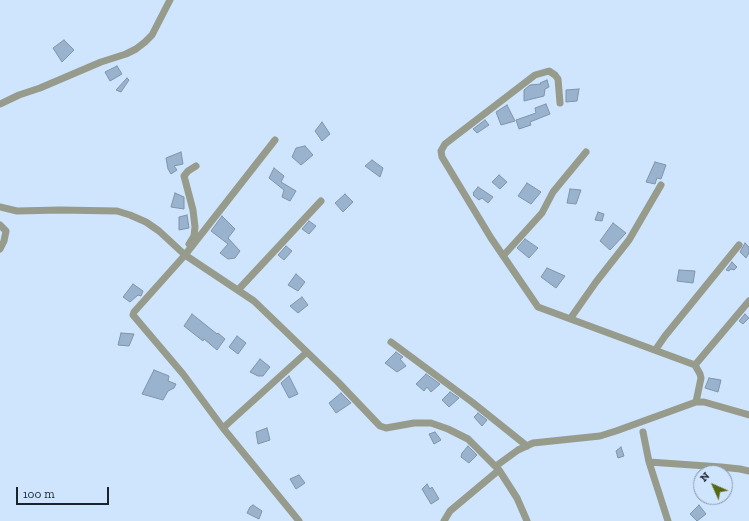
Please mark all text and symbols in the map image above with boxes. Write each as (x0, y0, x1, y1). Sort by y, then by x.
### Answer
north arrow (693, 465, 733, 505)
text: N (697, 469, 712, 484)
scale bar (18, 479, 111, 505)
text: 100 m (23, 487, 55, 501)

